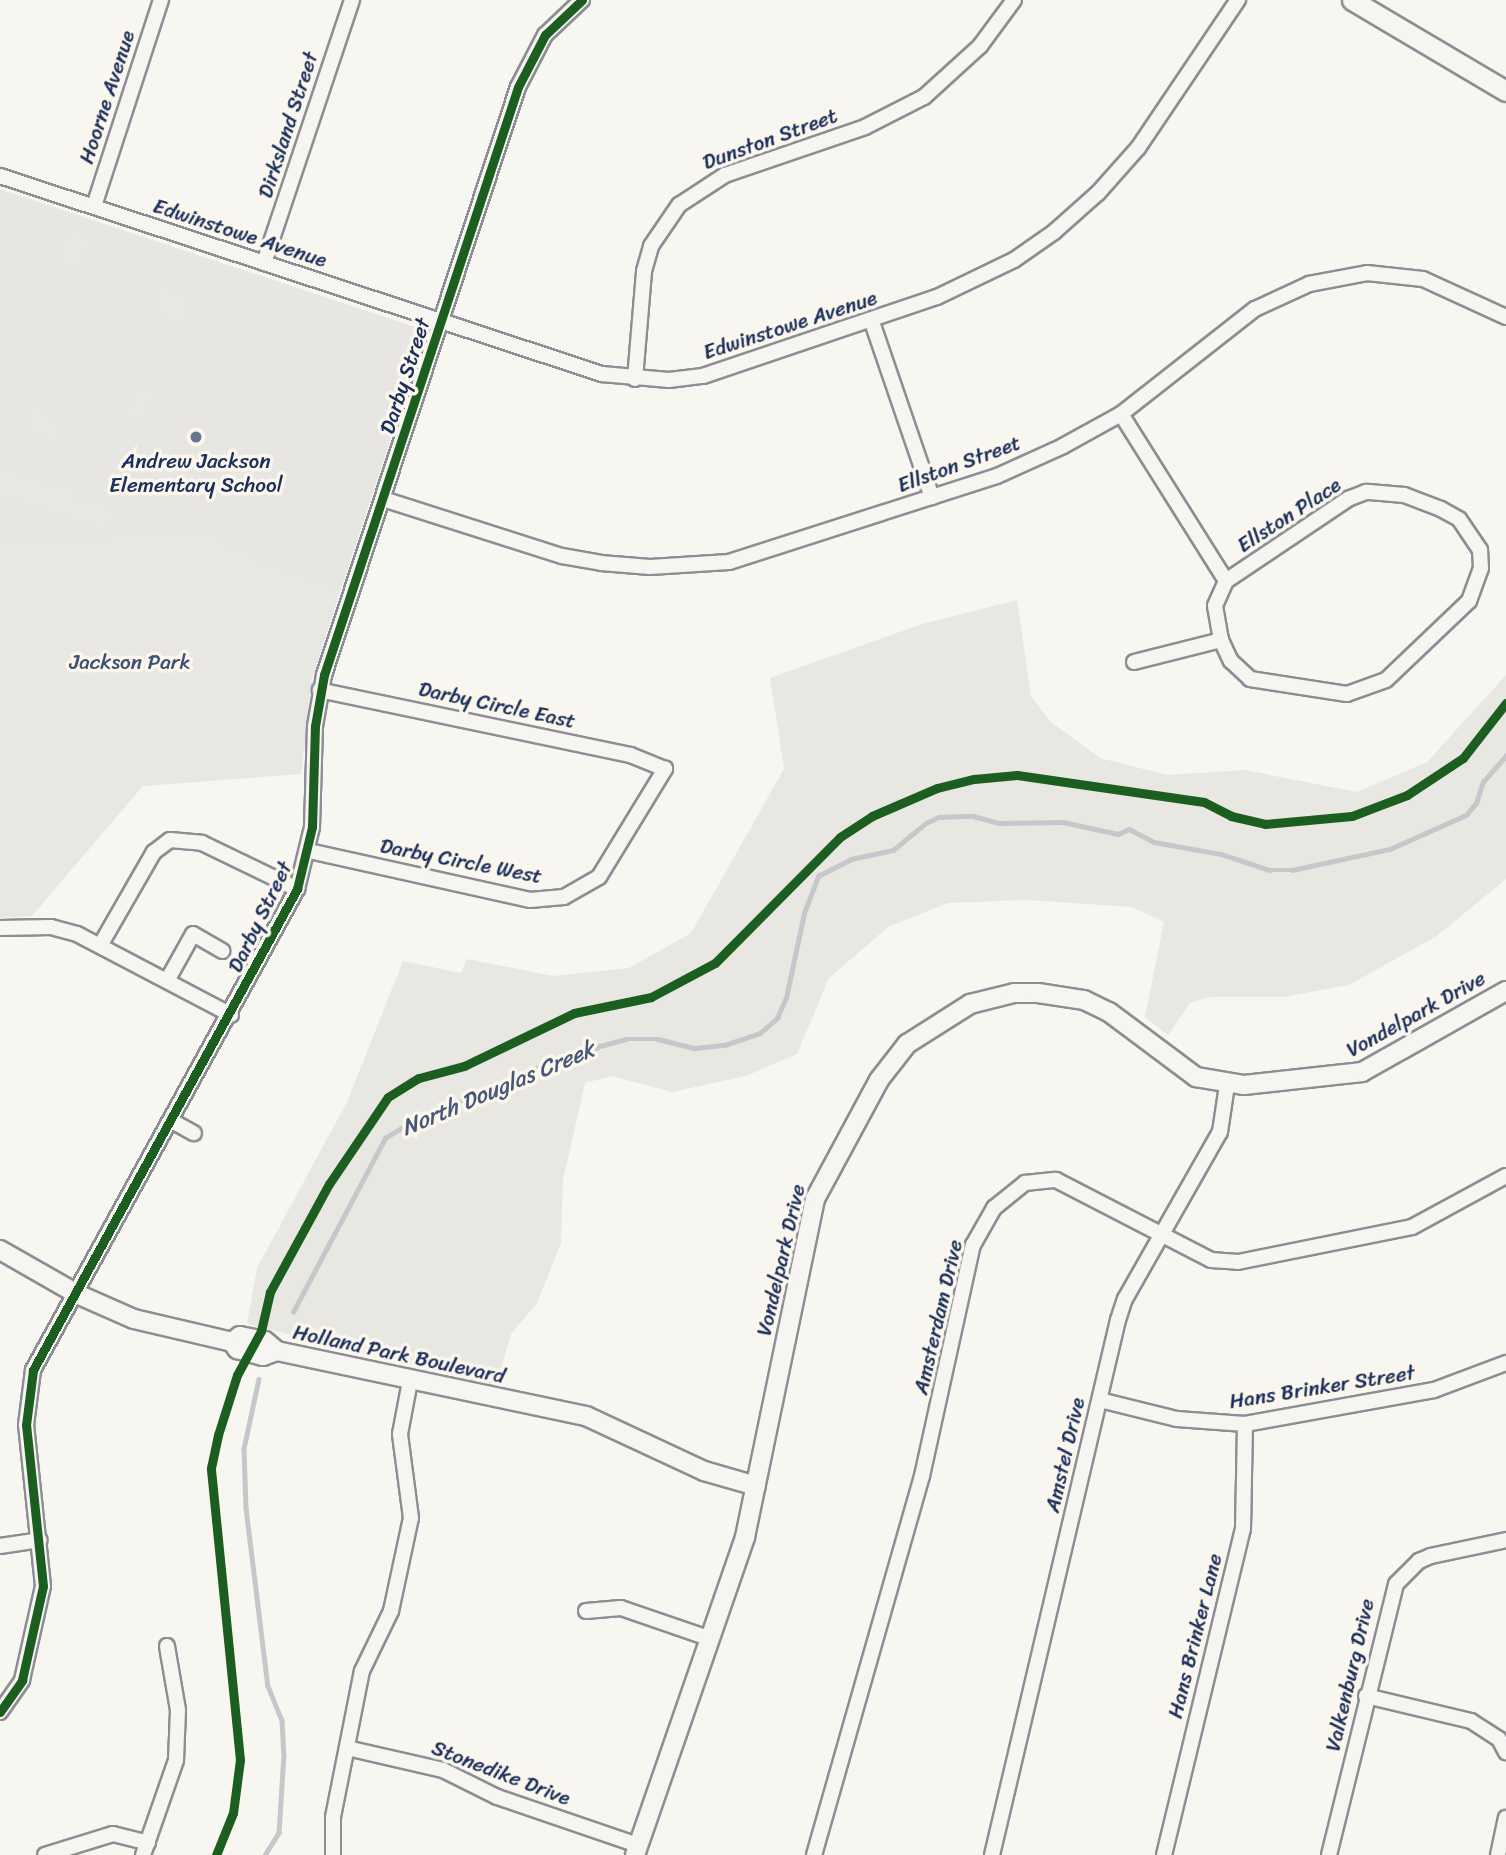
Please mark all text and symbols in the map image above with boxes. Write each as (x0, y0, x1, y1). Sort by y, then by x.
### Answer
street label: Hoorne Avenue (74, 27, 140, 167)
street label: Dirksland Street (253, 49, 323, 201)
street label: Dunston Street (699, 103, 841, 175)
street label: Edwinstowe Avenue (150, 193, 330, 273)
street label: Edwinstowe Avenue (700, 285, 880, 365)
street label: Darby Street (374, 315, 436, 437)
marker: Andrew Jackson Elementary School (188, 429, 204, 445)
street label: Ellston Street (894, 430, 1024, 498)
place label: Andrew Jackson Elementary School (109, 448, 283, 498)
street label: Ellston Place (1232, 472, 1346, 558)
park label: Jackson Park (69, 649, 191, 675)
street label: Darby Circle East (416, 676, 578, 734)
street label: Darby Circle West (378, 833, 544, 889)
street label: Darby Street (222, 857, 298, 977)
street label: Vondelpark Drive (1342, 965, 1490, 1063)
water label: North Douglas Creek (397, 1036, 599, 1142)
street label: Vondelpark Drive (751, 1182, 811, 1338)
street label: Amsterdam Drive (908, 1237, 968, 1397)
street label: Holland Park Boulevard (291, 1319, 507, 1389)
street label: Hans Brinker Street (1227, 1360, 1417, 1414)
street label: Amstel Drive (1039, 1395, 1091, 1515)
street label: Hans Brinker Lane (1162, 1551, 1228, 1721)
street label: Valkenburg Drive (1320, 1596, 1380, 1754)
street label: Stonedike Drive (428, 1735, 574, 1811)

